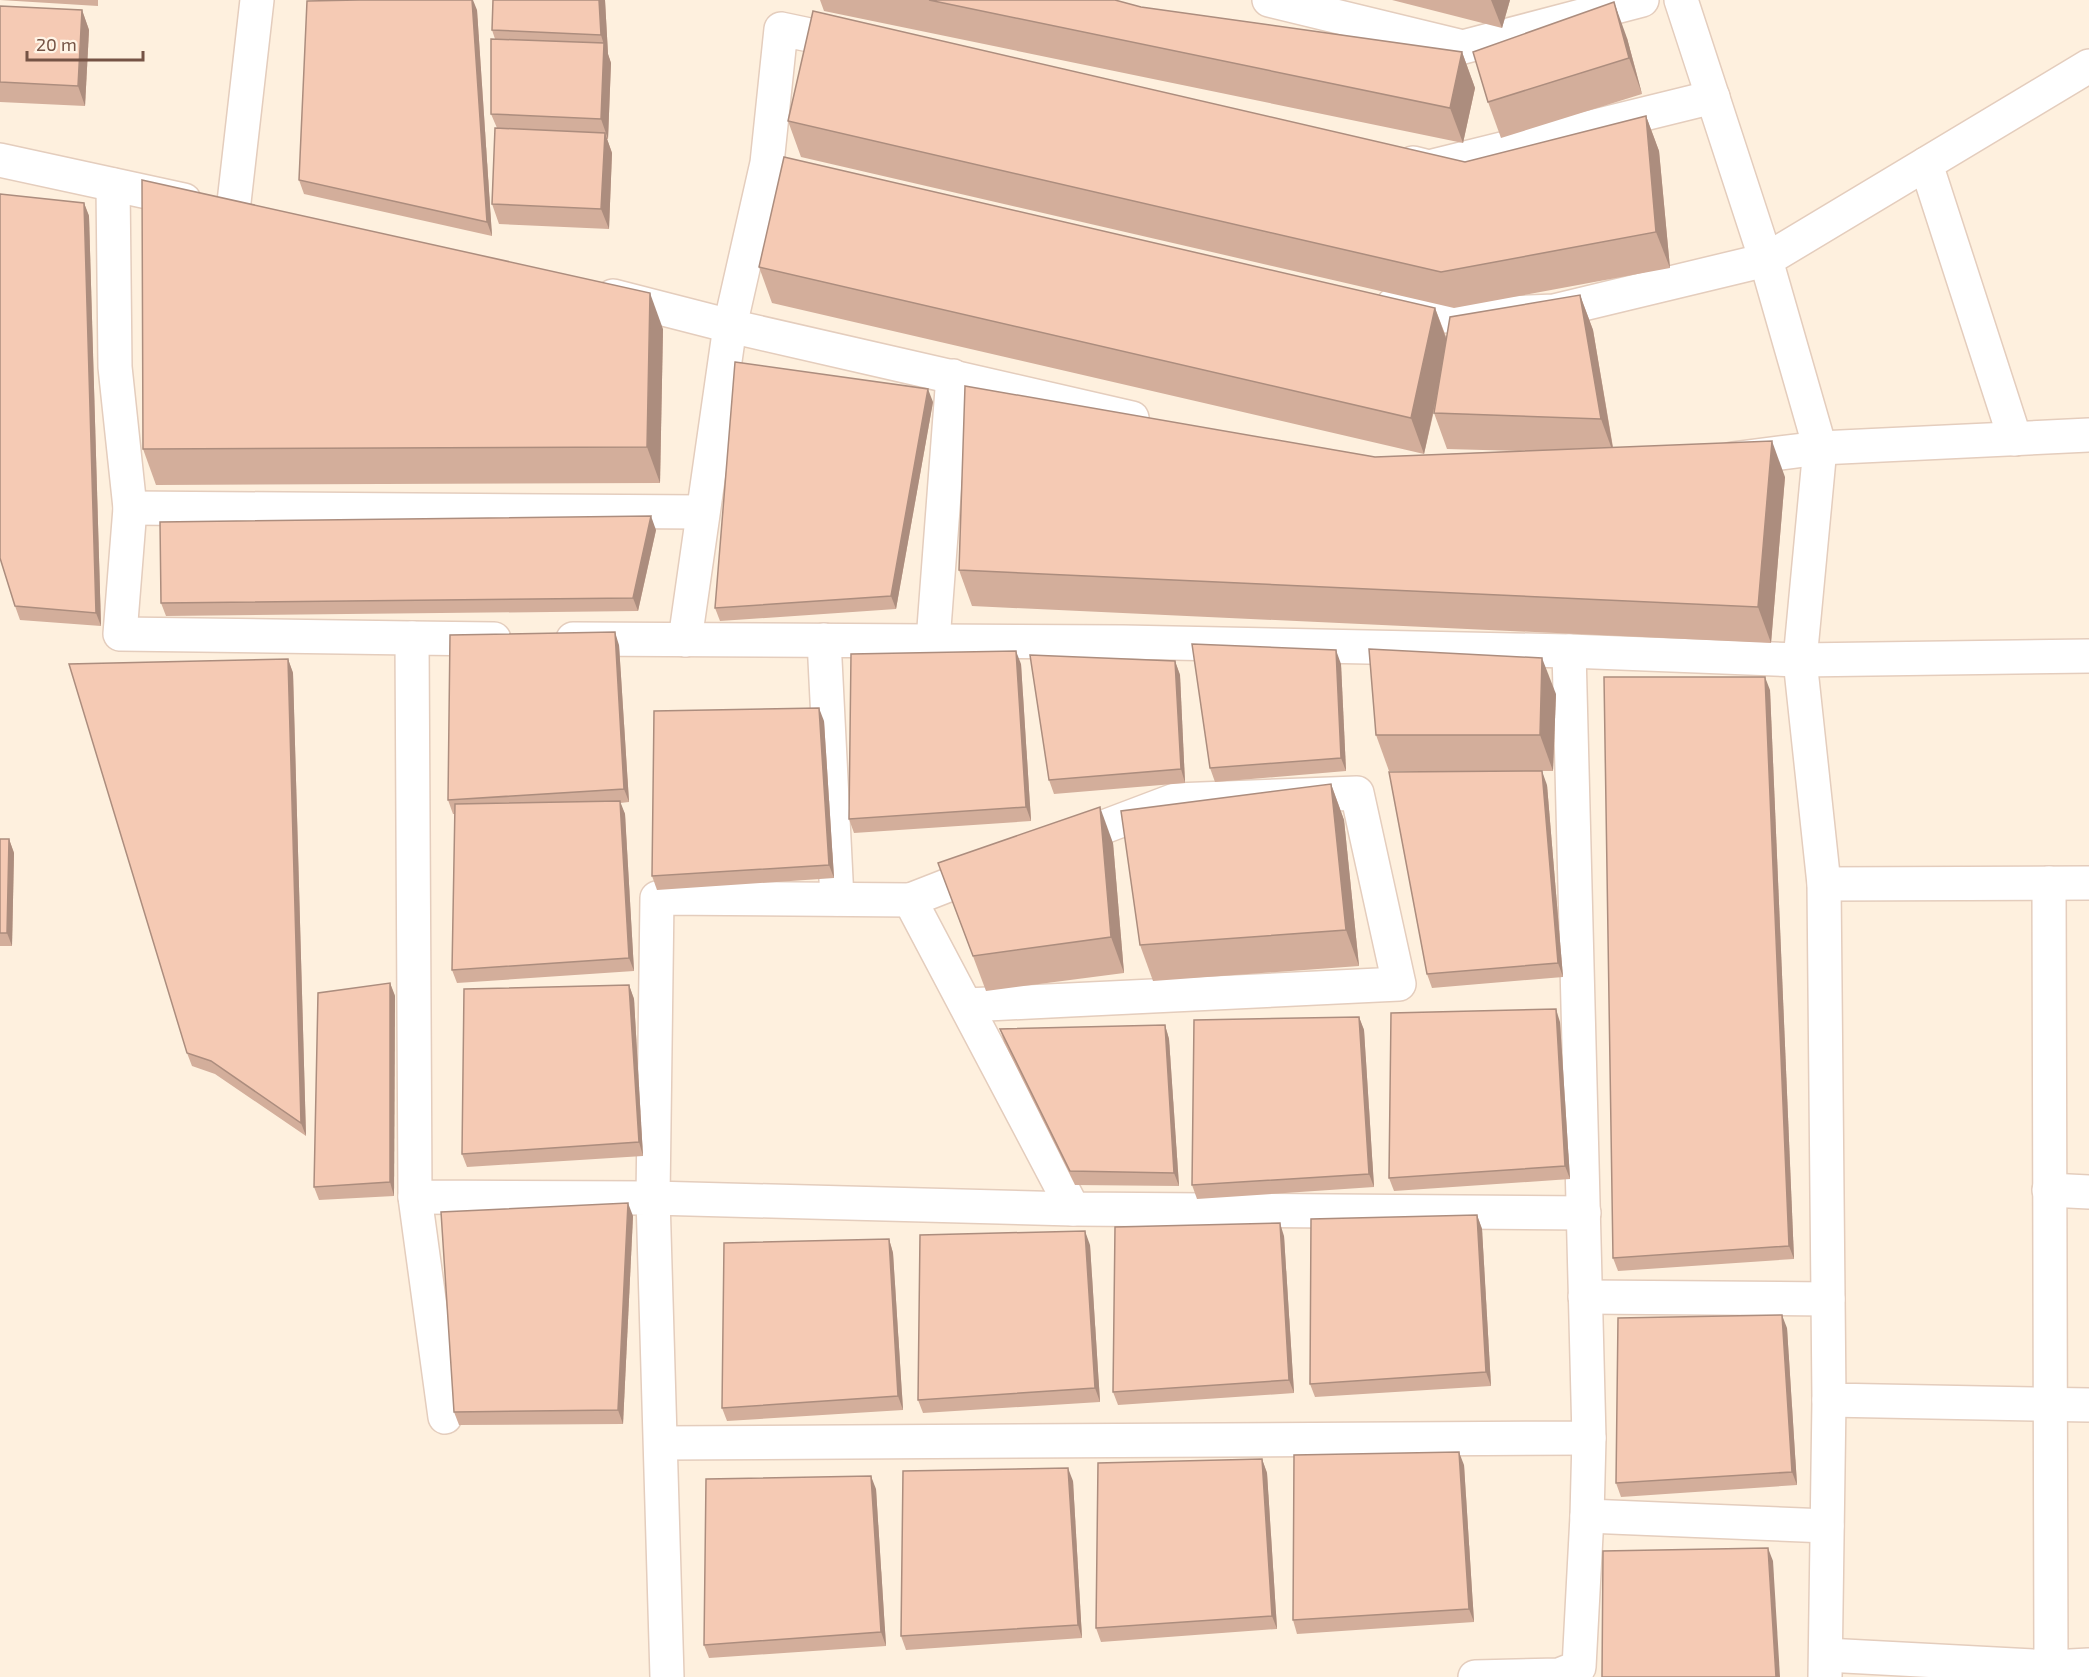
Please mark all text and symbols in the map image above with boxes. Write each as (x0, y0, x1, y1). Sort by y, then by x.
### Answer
scale bar (27, 24, 142, 62)
text: 20 m (36, 33, 77, 55)

